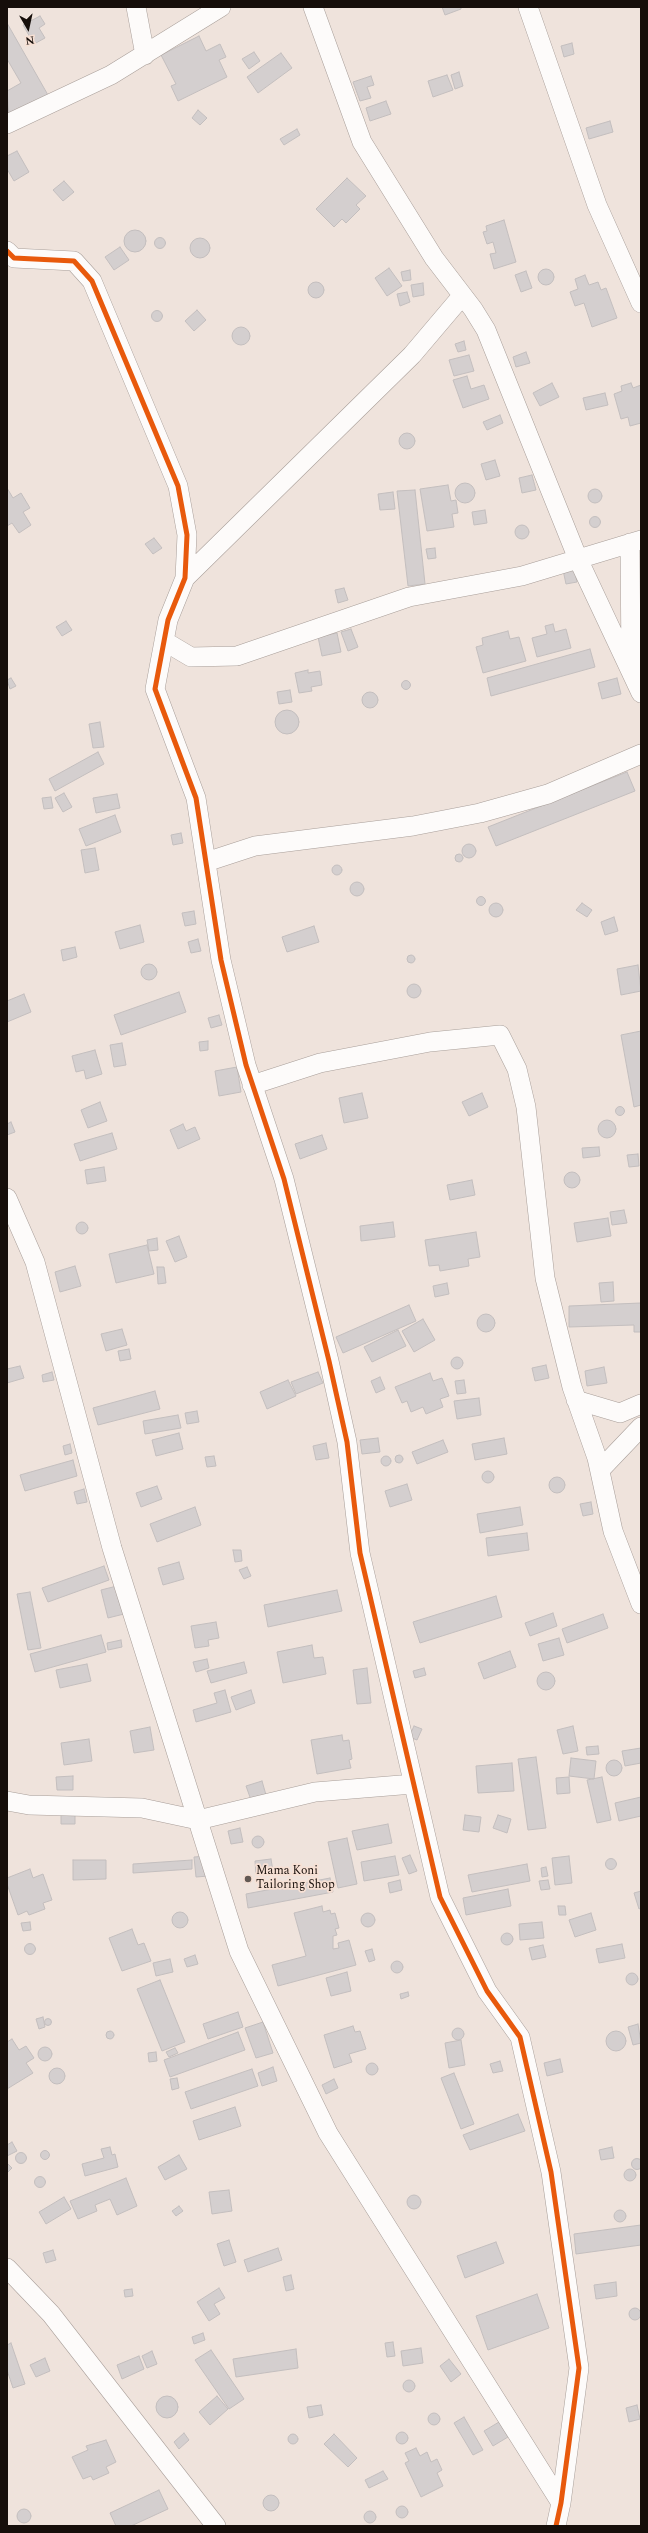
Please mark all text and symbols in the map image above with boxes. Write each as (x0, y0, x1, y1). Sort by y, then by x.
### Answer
north arrow (8, 8, 48, 48)
text: N (24, 31, 36, 49)
place label: Mama Koni Tailoring Shop (256, 1865, 335, 1893)
marker: Mama Koni Tailoring Shop (243, 1874, 253, 1884)

